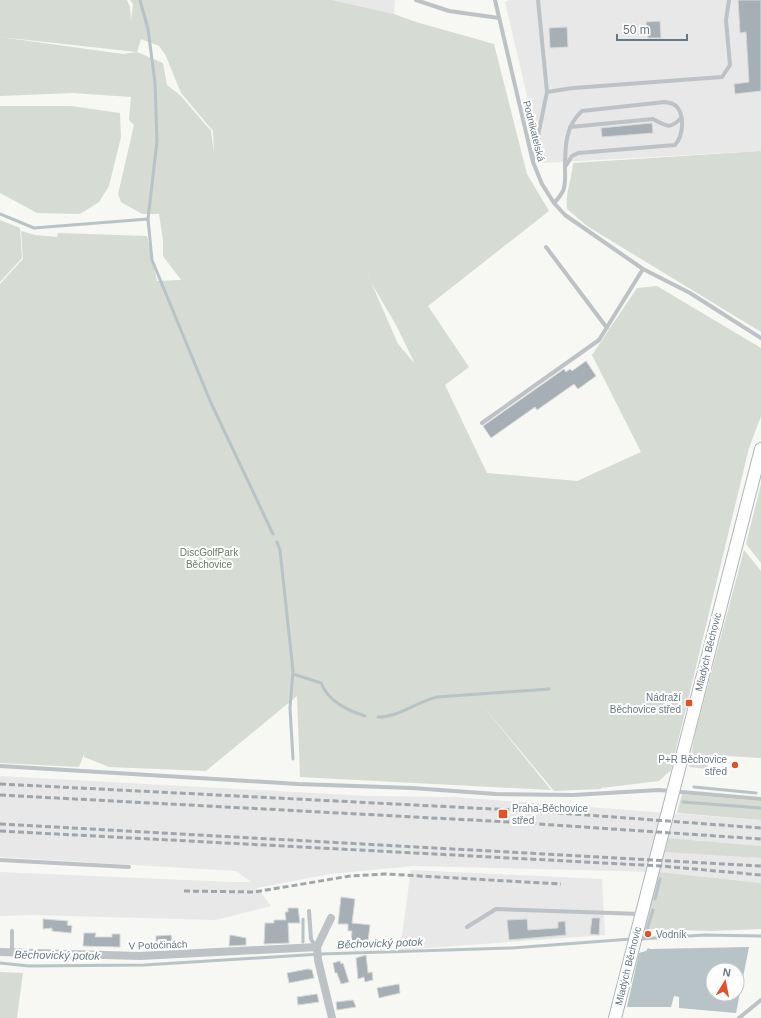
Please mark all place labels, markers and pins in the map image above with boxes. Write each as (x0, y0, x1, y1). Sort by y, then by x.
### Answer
place label: Nádraží Běchovice střed (610, 692, 681, 715)
marker: Nádraží Běchovice střed (684, 698, 694, 708)
place label: P+R Běchovice střed (658, 754, 727, 777)
marker: P+R Běchovice střed (730, 760, 740, 770)
place label: Praha-Běchovice střed (512, 803, 589, 826)
marker: Praha-Běchovice střed (497, 808, 509, 820)
marker: Vodník (643, 929, 653, 939)
place label: Vodník (656, 929, 688, 940)

